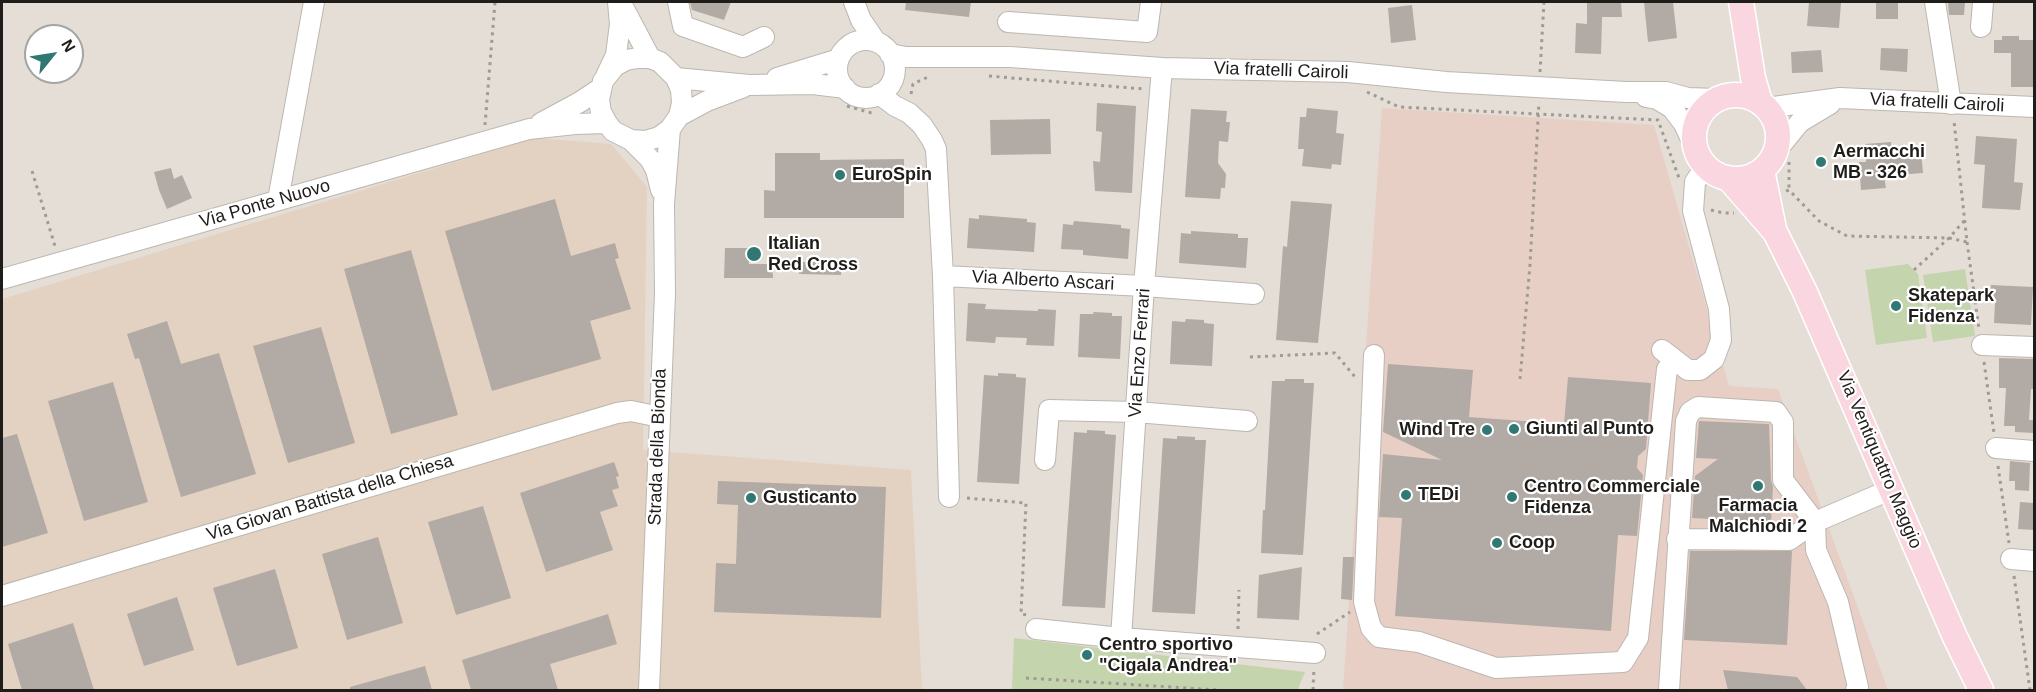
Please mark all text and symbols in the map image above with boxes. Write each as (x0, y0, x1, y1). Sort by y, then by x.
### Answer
north arrow (24, 24, 84, 84)
text: N (58, 36, 79, 55)
street label: Via fratelli Cairoli (1213, 58, 1349, 84)
street label: Via fratelli Cairoli (1869, 89, 2005, 117)
place label: Aermacchi MB - 326 (1833, 141, 1925, 184)
marker: Aermacchi MB - 326 (1814, 155, 1828, 169)
place label: EuroSpin (852, 164, 932, 186)
marker: EuroSpin (833, 168, 847, 182)
street label: Via Ponte Nuovo (197, 175, 333, 233)
place label: Italian Red Cross (768, 233, 858, 276)
marker: Italian Red Cross (745, 245, 763, 263)
street label: Via Alberto Ascari (971, 266, 1115, 296)
place label: Skatepark Fidenza (1908, 285, 1994, 328)
street label: Via Enzo Ferrari (1125, 288, 1155, 418)
marker: Skatepark Fidenza (1889, 299, 1903, 313)
street label: Strada della Bionda (644, 368, 672, 526)
street label: Via Ventiquattro Maggio (1832, 368, 1926, 552)
place label: Giunti al Punto (1526, 418, 1654, 440)
place label: Wind Tre (1399, 419, 1475, 441)
marker: Giunti al Punto (1507, 422, 1521, 436)
marker: Wind Tre (1480, 423, 1494, 437)
street label: Via Giovan Battista della Chiesa (204, 450, 456, 546)
place label: Centro Commerciale Fidenza (1524, 476, 1700, 518)
marker: Farmacia Malchiodi 2 (1751, 479, 1765, 493)
place label: TEDi (1418, 484, 1459, 506)
place label: Gusticanto (763, 487, 857, 509)
marker: TEDi (1399, 488, 1413, 502)
marker: Centro Commerciale Fidenza (1505, 490, 1519, 504)
marker: Gusticanto (744, 491, 758, 505)
place label: Farmacia Malchiodi 2 (1709, 495, 1807, 538)
place label: Coop (1509, 532, 1555, 554)
marker: Coop (1490, 536, 1504, 550)
place label: Centro sportivo "Cigala Andrea" (1099, 634, 1237, 676)
marker: Centro sportivo "Cigala Andrea" (1080, 648, 1094, 662)

